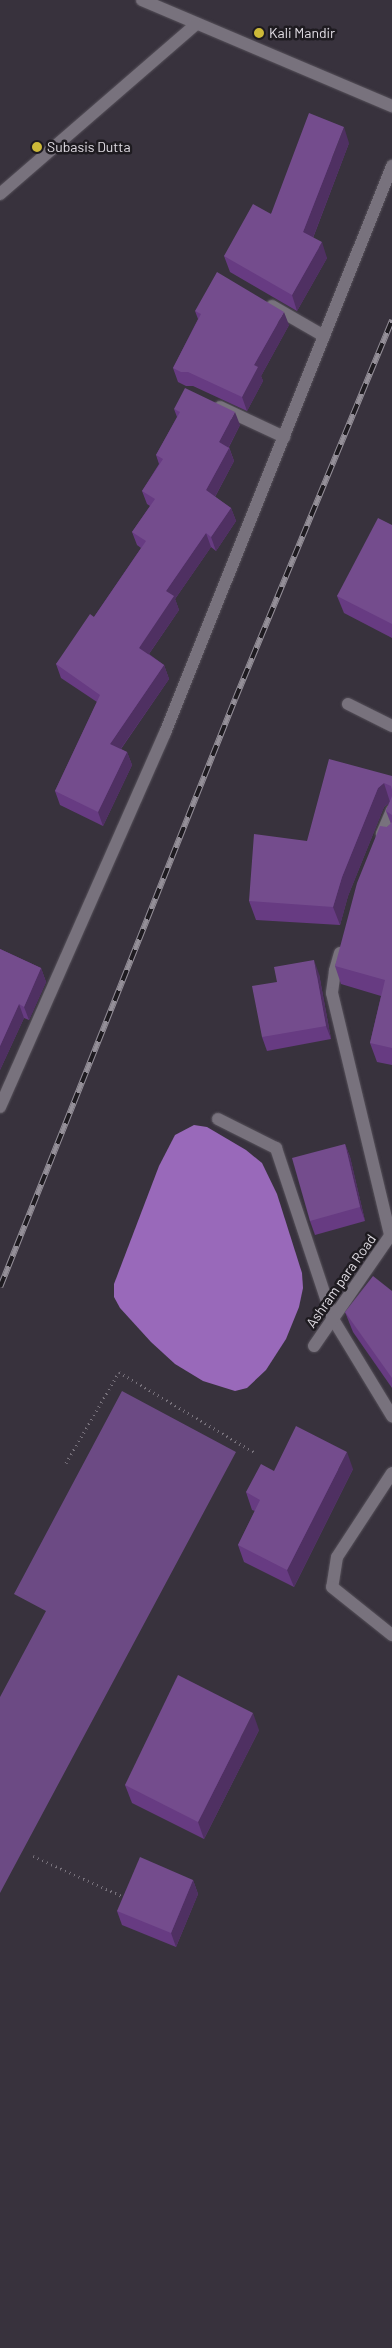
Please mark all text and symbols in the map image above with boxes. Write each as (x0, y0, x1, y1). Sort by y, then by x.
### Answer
place label: Kali Mandir (269, 25, 335, 41)
marker: Kali Mandir (253, 27, 265, 39)
place label: Subasis Dutta (47, 139, 131, 155)
marker: Subasis Dutta (31, 141, 43, 153)
street label: Ashram para Road (303, 1231, 379, 1331)

